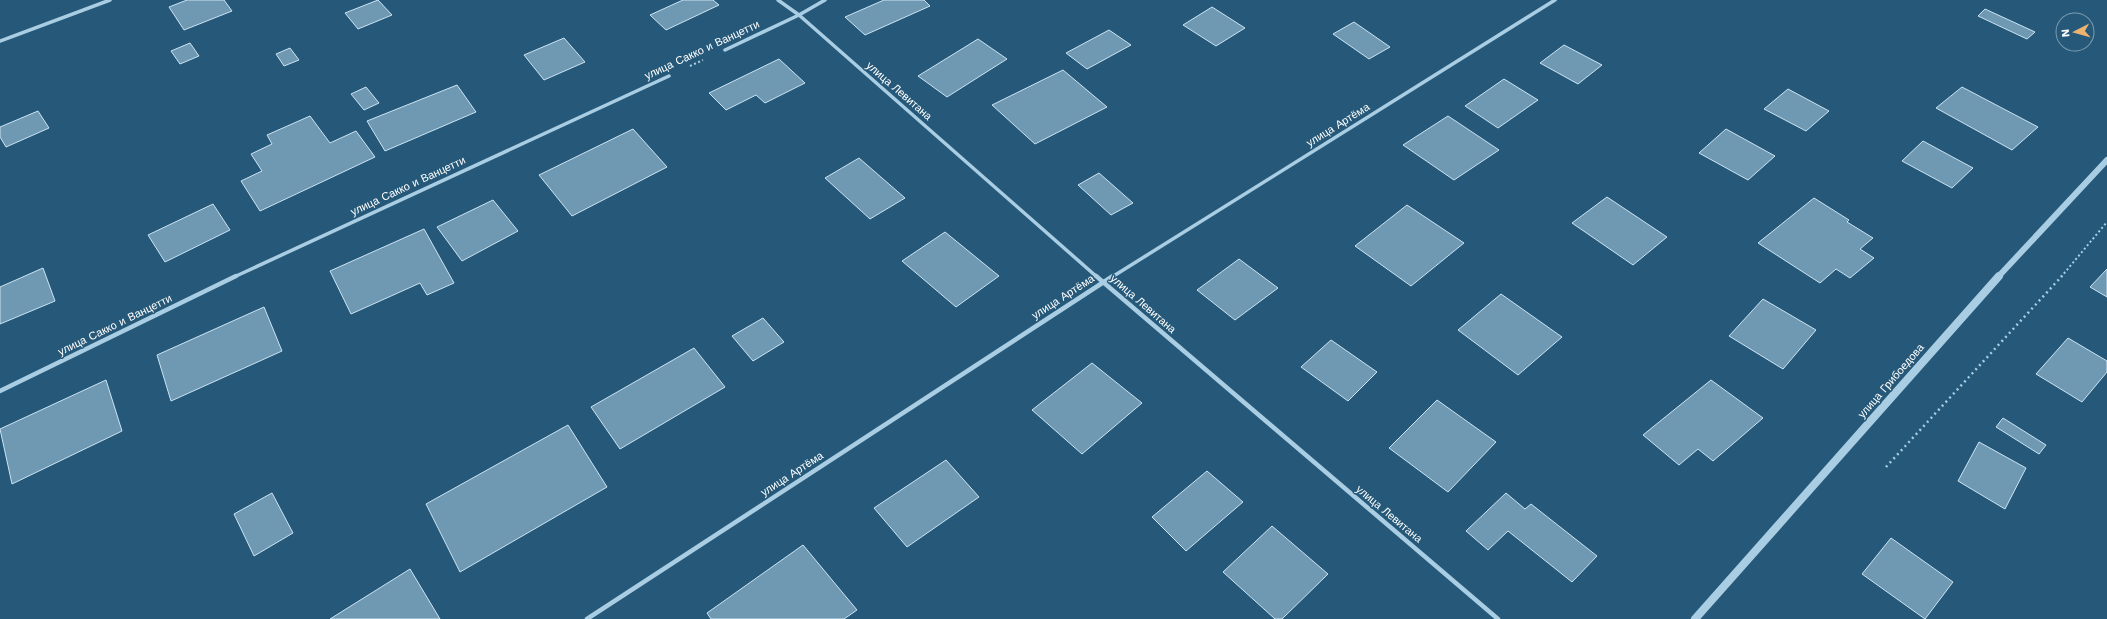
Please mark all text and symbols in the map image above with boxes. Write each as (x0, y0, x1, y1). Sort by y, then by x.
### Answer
north arrow (2055, 12, 2095, 52)
street label: улица Сакко и Ванцетти (642, 18, 762, 82)
text: N (2059, 28, 2072, 38)
street label: улица Левитана (864, 59, 935, 124)
street label: улица Артёма (1304, 100, 1373, 150)
street label: улица Сакко и Ванцетти (348, 154, 468, 218)
street label: улица Артёма (1029, 271, 1097, 322)
street label: улица Левитана (1108, 272, 1179, 337)
street label: улица Сакко и Ванцетти (56, 292, 174, 358)
street label: улица Грибоедова (1855, 341, 1927, 421)
street label: улица Артёма (758, 448, 826, 499)
street label: улица Левитана (1353, 482, 1425, 546)

